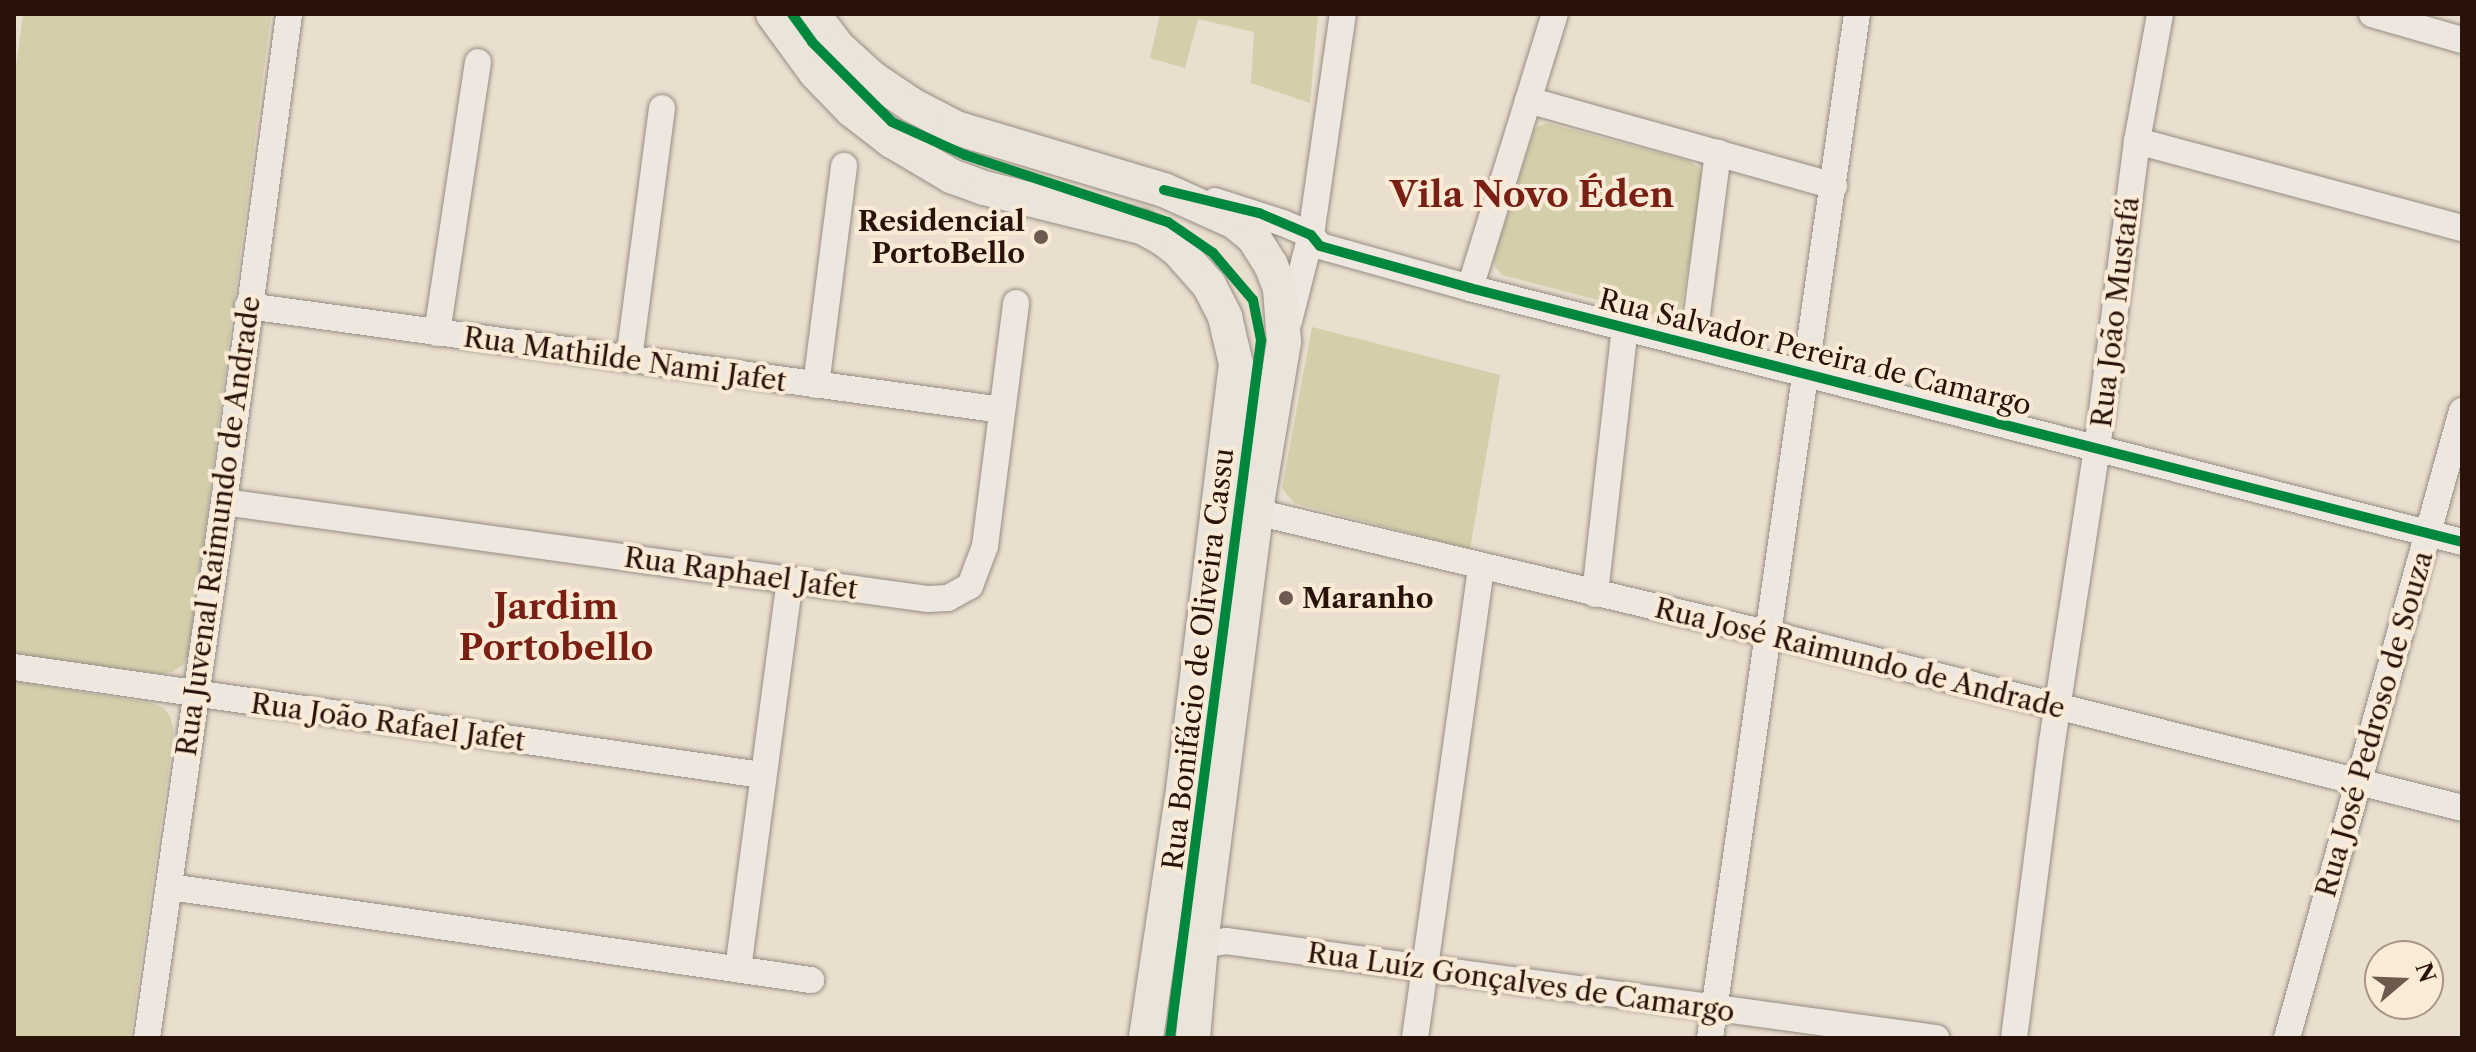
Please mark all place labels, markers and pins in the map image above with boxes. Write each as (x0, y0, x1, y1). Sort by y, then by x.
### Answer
place label: Residencial PortoBello (858, 204, 1025, 270)
marker: Residencial PortoBello (1032, 228, 1050, 246)
place label: Maranho (1302, 581, 1434, 615)
marker: Maranho (1277, 589, 1295, 607)

